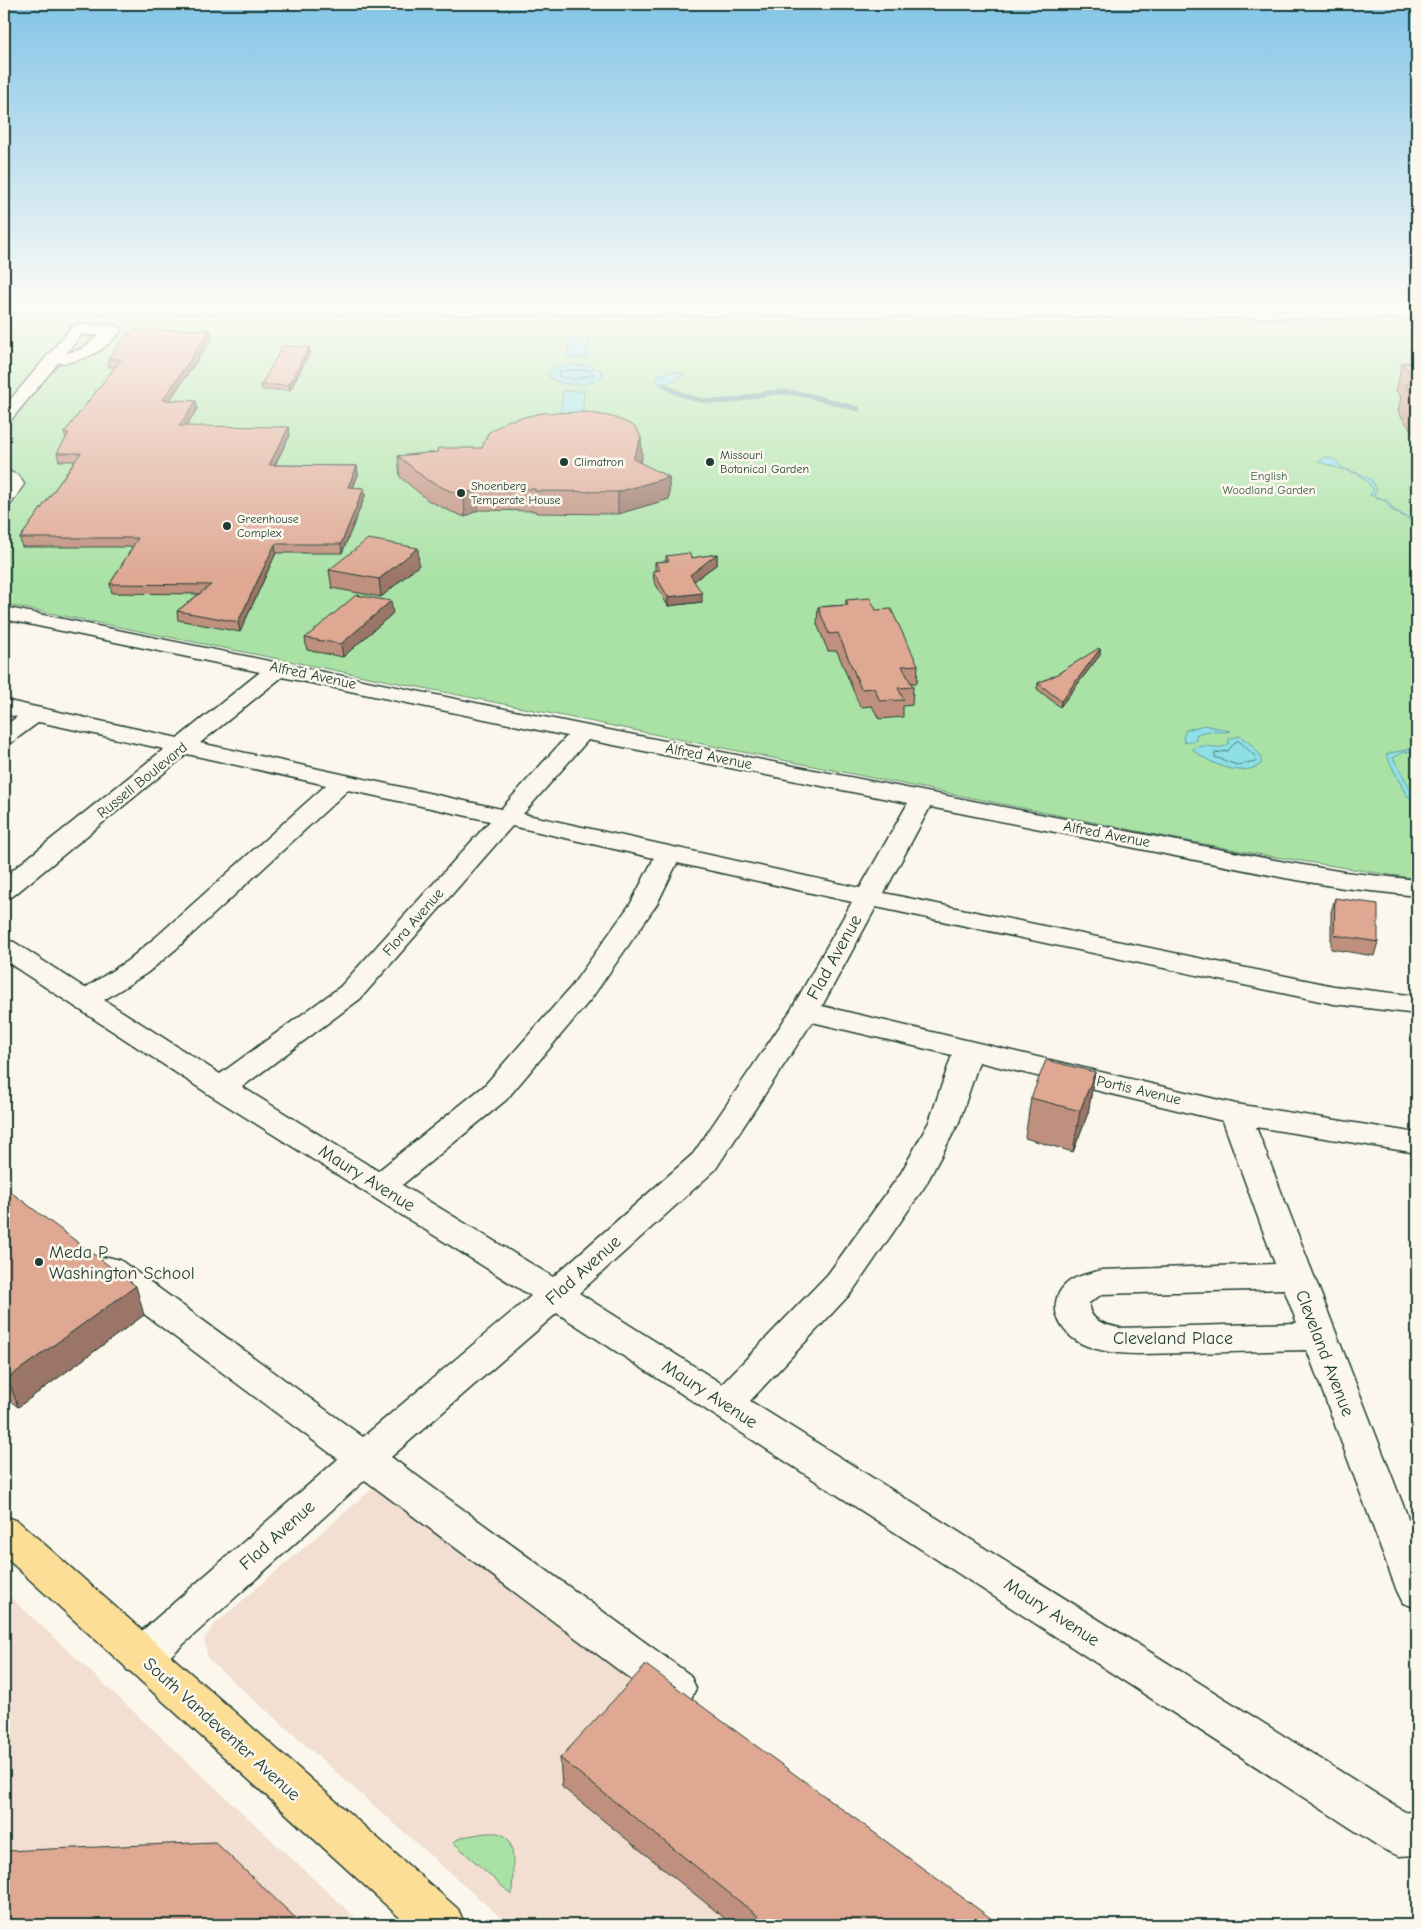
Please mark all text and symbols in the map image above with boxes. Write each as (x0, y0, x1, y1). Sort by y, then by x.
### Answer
place label: Missouri Botanical Garden (720, 448, 809, 476)
place label: Climatron (574, 455, 624, 469)
marker: Climatron (558, 456, 570, 468)
marker: Missouri Botanical Garden (704, 456, 716, 468)
park label: English Woodland Garden (1222, 469, 1316, 497)
place label: Shoenberg Temperate House (471, 479, 561, 507)
marker: Shoenberg Temperate House (455, 487, 467, 499)
place label: Greenhouse Complex (237, 512, 299, 540)
marker: Greenhouse Complex (221, 520, 233, 532)
street label: Alfred Avenue (268, 657, 358, 693)
street label: Russell Boulevard (93, 738, 191, 822)
street label: Alfred Avenue (664, 739, 754, 773)
street label: Alfred Avenue (1062, 817, 1152, 851)
street label: Flora Avenue (379, 884, 448, 960)
street label: Flad Avenue (802, 911, 866, 1003)
street label: Portis Avenue (1095, 1072, 1184, 1109)
street label: Maury Avenue (315, 1140, 419, 1216)
street label: Flad Avenue (541, 1231, 625, 1310)
place label: Meda P Washington School (49, 1242, 195, 1284)
marker: Meda P Washington School (33, 1256, 45, 1268)
street label: Cleveland Avenue (1291, 1287, 1358, 1419)
street label: Cleveland Place (1113, 1328, 1233, 1349)
street label: Maury Avenue (658, 1356, 761, 1433)
street label: Flad Avenue (235, 1496, 319, 1575)
street label: Maury Avenue (1000, 1574, 1103, 1651)
street label: South Vandeventer Avenue (139, 1653, 304, 1805)

